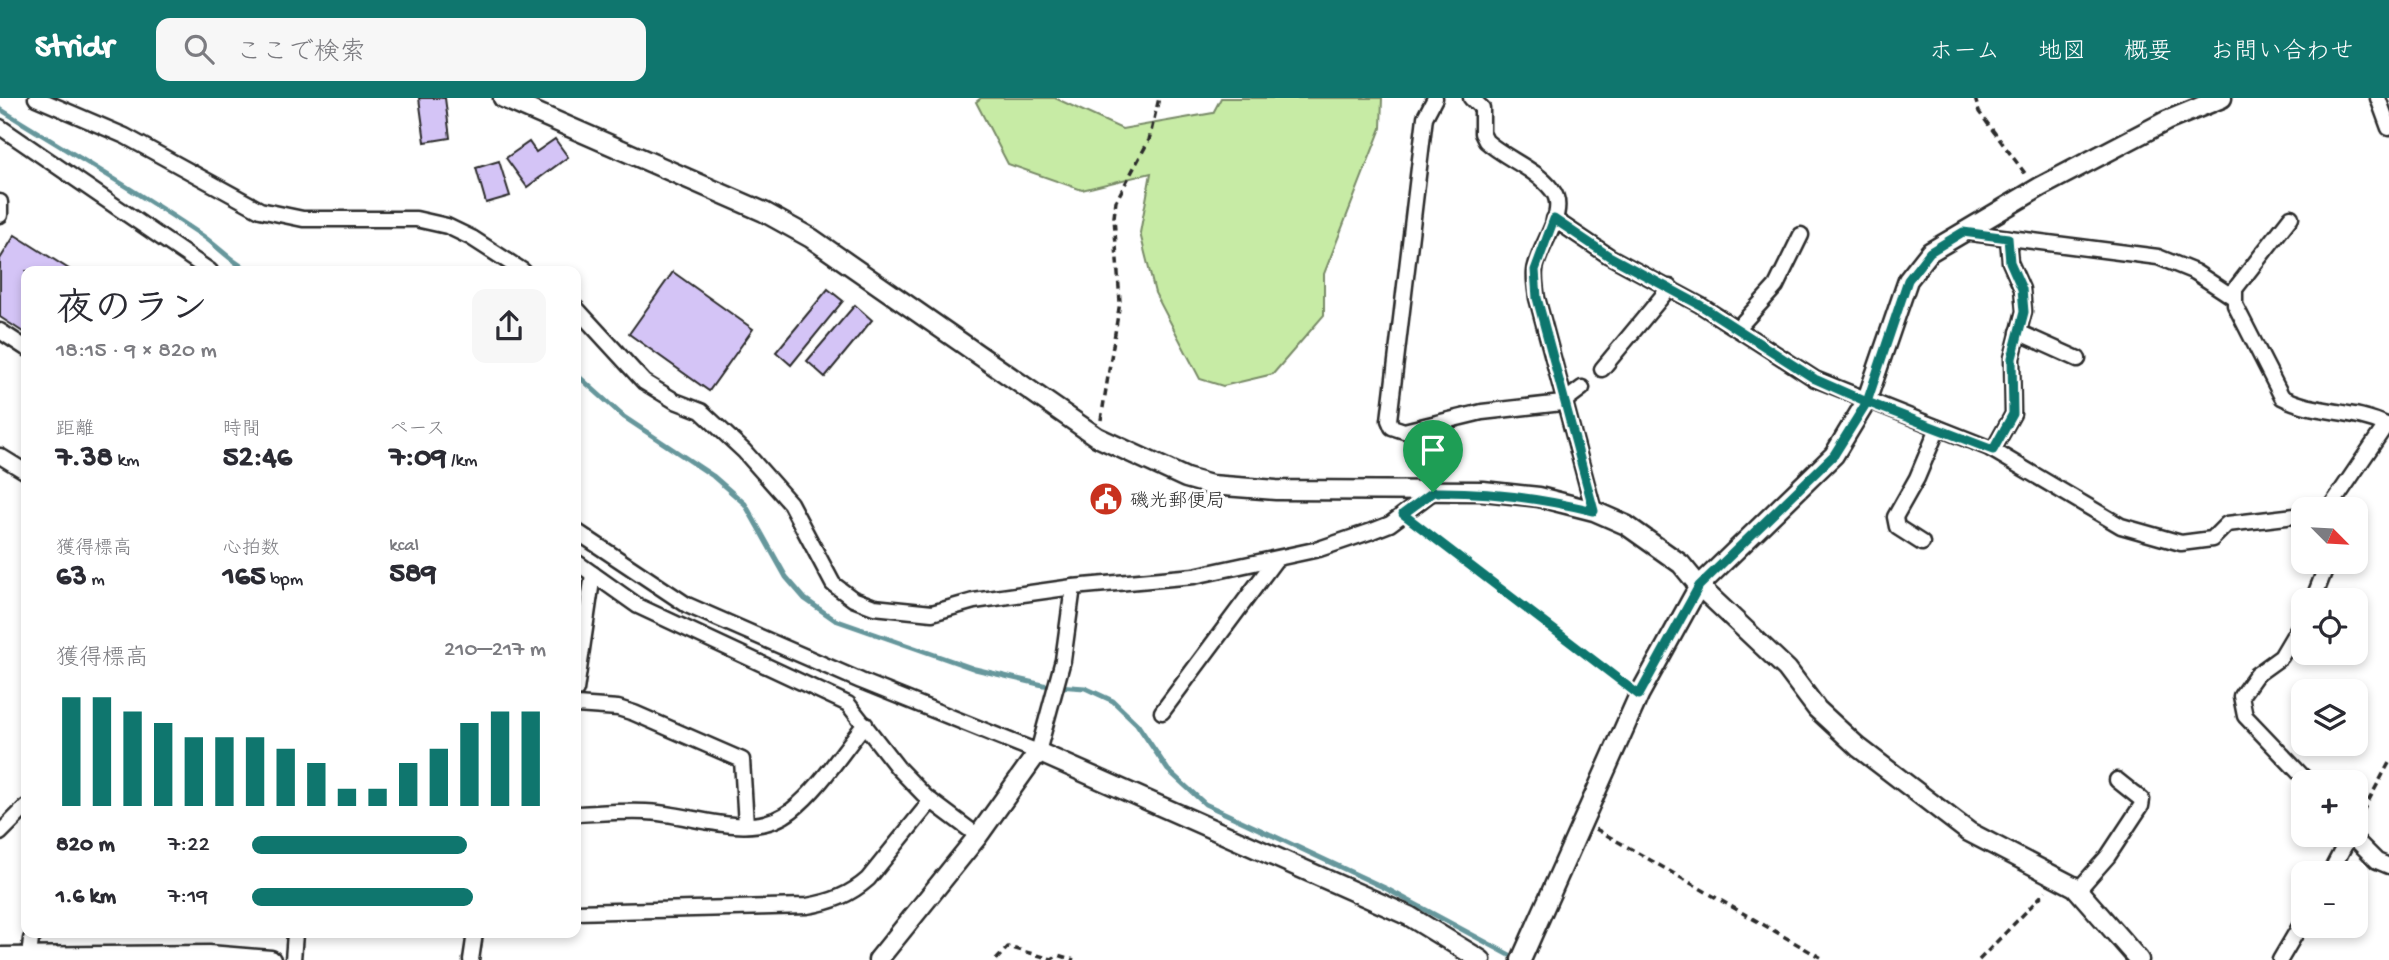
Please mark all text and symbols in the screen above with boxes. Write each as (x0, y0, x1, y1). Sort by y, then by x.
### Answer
search box (156, 18, 646, 81)
text: Stridr (35, 30, 114, 68)
icon: search (180, 30, 218, 68)
text: ここで検索 (236, 39, 366, 70)
text: ホーム (1929, 39, 2000, 68)
text: 地図 (2038, 39, 2086, 68)
text: 概要 (2124, 39, 2172, 68)
text: お問い合わせ (2210, 39, 2354, 68)
button: share (472, 289, 546, 363)
text: 夜のラン (56, 290, 208, 334)
text: 18:15 · 9 × 820 m (56, 338, 217, 365)
text: 距離 (56, 419, 94, 442)
text: 時間 (223, 419, 261, 442)
text: ペース (389, 419, 445, 442)
pin (1403, 420, 1463, 492)
icon: arrive (1414, 431, 1452, 469)
text: 7.38 (56, 442, 113, 477)
text: 52:46 (223, 442, 292, 477)
text: 7:09 (389, 442, 446, 477)
text: km (113, 450, 140, 473)
text: /km (446, 450, 477, 473)
public building icon: 磯光郵便局 (1087, 480, 1125, 518)
place label: 磯光郵便局 (1130, 490, 1225, 514)
north arrow (2291, 497, 2368, 574)
map controls (2291, 497, 2368, 938)
text: kcal (389, 535, 419, 558)
text: 獲得標高 (56, 538, 132, 561)
text: 心拍数 (223, 538, 280, 561)
text: 589 (389, 558, 437, 593)
text: 63 (56, 561, 87, 596)
text: 165 (223, 561, 266, 596)
text: m (87, 569, 105, 592)
text: bpm (266, 569, 303, 592)
button: locate (2291, 588, 2368, 665)
text: 210–217 m (444, 637, 546, 664)
text: 獲得標高 (56, 646, 148, 673)
button: layers (2291, 679, 2368, 756)
button: + (2291, 770, 2368, 847)
text: 820 m (56, 832, 115, 859)
text: 7:22 (168, 832, 210, 859)
button: − (2291, 861, 2368, 938)
text: 1.6 km (56, 884, 116, 911)
text: 7:19 (168, 884, 208, 911)

